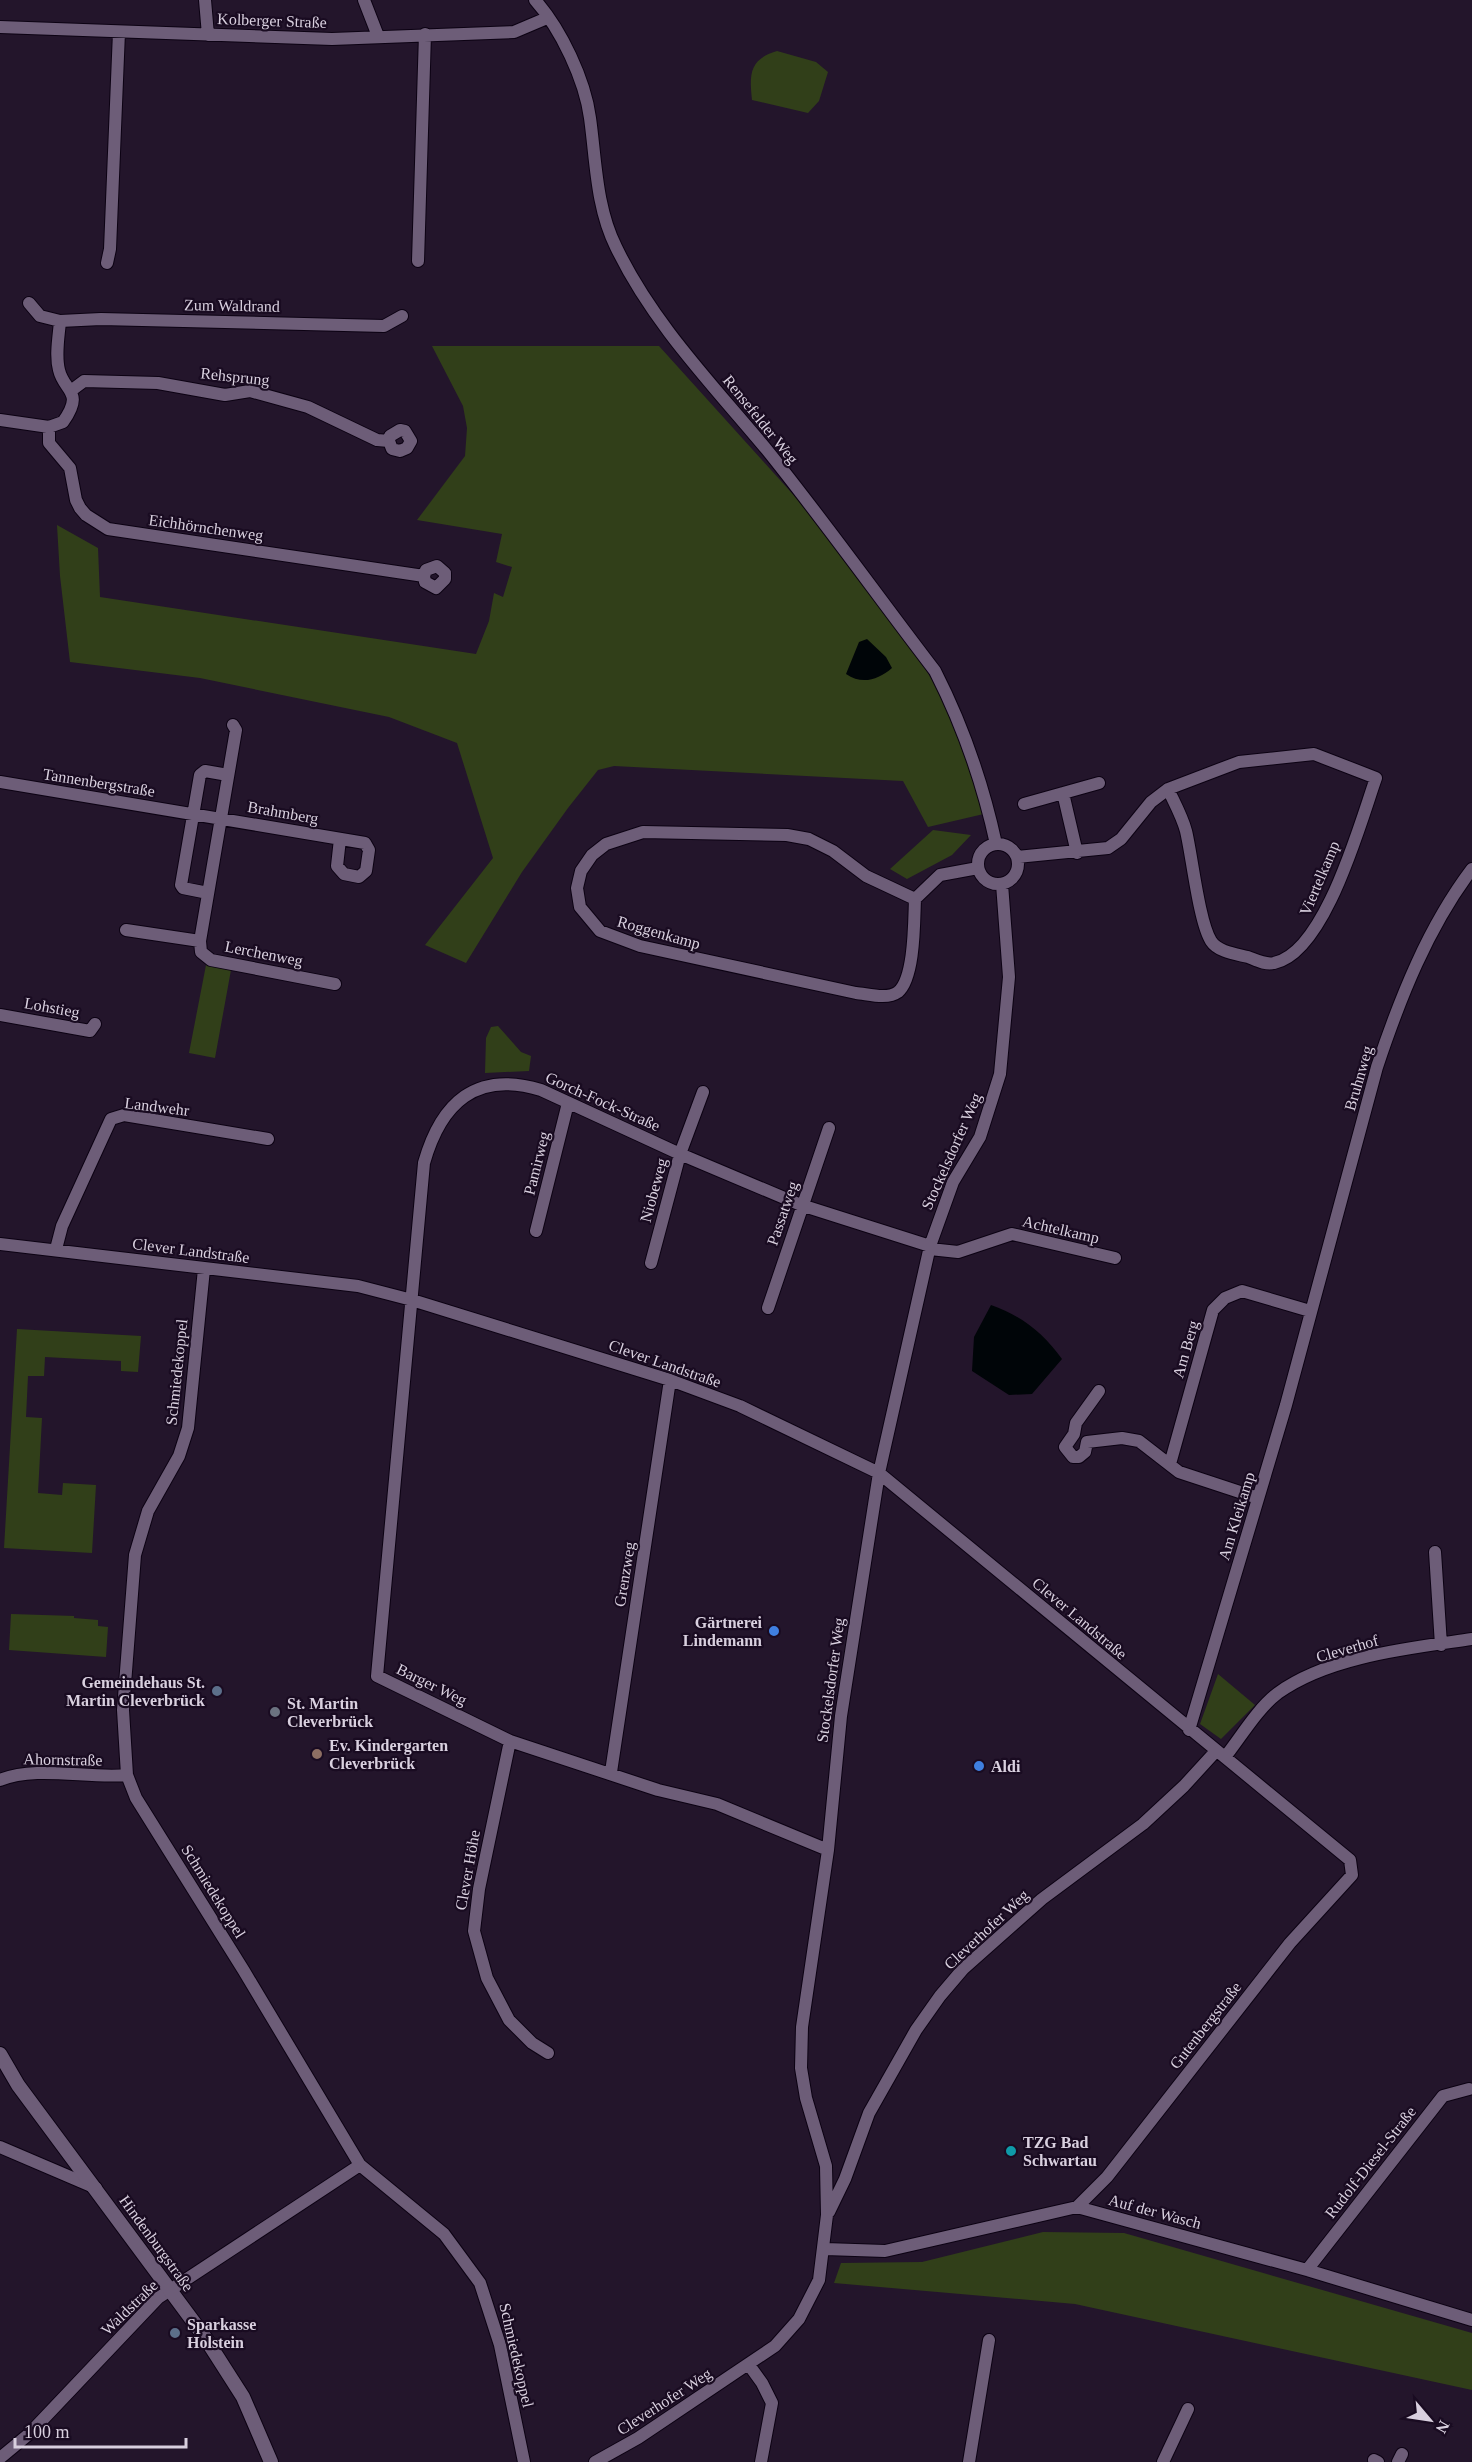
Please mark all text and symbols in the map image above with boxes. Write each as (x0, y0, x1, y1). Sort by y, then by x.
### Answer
street label: Kolberger Straße (217, 10, 327, 32)
street label: Zum Waldrand (184, 296, 280, 315)
street label: Rehsprung (199, 364, 270, 390)
street label: Rensefelder Weg (719, 372, 802, 468)
street label: Eichhörnchenweg (147, 511, 264, 545)
street label: Tannenbergstraße (42, 765, 156, 801)
street label: Brahmberg (246, 798, 320, 828)
street label: Viertelkamp (1296, 839, 1344, 918)
street label: Roggenkamp (615, 913, 702, 953)
street label: Lerchenweg (223, 938, 304, 970)
street label: Lohstieg (23, 994, 81, 1022)
street label: Bruhnweg (1341, 1044, 1377, 1113)
street label: Gorch-Fock-Straße (543, 1069, 663, 1134)
street label: Stockelsdorfer Weg (918, 1090, 986, 1213)
street label: Landwehr (124, 1094, 191, 1119)
street label: Pamirweg (520, 1130, 554, 1197)
street label: Niobeweg (637, 1156, 671, 1224)
street label: Passatweg (764, 1179, 802, 1248)
street label: Achtelkamp (1021, 1212, 1101, 1248)
street label: Clever Landstraße (131, 1235, 250, 1266)
street label: Schmiedekoppel (162, 1318, 192, 1426)
street label: Am Berg (1169, 1319, 1203, 1380)
street label: Clever Landstraße (606, 1336, 723, 1391)
street label: Am Kleikamp (1215, 1470, 1259, 1562)
street label: Grenzweg (611, 1540, 639, 1608)
street label: Clever Landstraße (1029, 1574, 1130, 1663)
place label: Gärtnerei Lindemann (683, 1614, 763, 1649)
street label: Stockelsdorfer Weg (813, 1617, 849, 1744)
marker: Gärtnerei Lindemann (767, 1624, 781, 1638)
street label: Cleverhof (1314, 1631, 1381, 1665)
street label: Barger Weg (394, 1660, 470, 1710)
place label: Gemeindehaus St. Martin Cleverbrück (66, 1674, 205, 1709)
marker: Gemeindehaus St. Martin Cleverbrück (210, 1684, 224, 1698)
place label: St. Martin Cleverbrück (287, 1695, 373, 1730)
marker: St. Martin Cleverbrück (268, 1705, 282, 1719)
place label: Ev. Kindergarten Cleverbrück (329, 1737, 448, 1772)
marker: Ev. Kindergarten Cleverbrück (310, 1747, 324, 1761)
street label: Ahornstraße (23, 1750, 103, 1769)
place label: Aldi (991, 1758, 1021, 1775)
marker: Aldi (972, 1759, 986, 1773)
street label: Clever Höhe (452, 1829, 483, 1912)
street label: Schmiedekoppel (177, 1842, 249, 1942)
street label: Cleverhofer Weg (941, 1886, 1033, 1973)
street label: Gutenbergstraße (1166, 1979, 1245, 2073)
street label: Rudolf-Diesel-Straße (1322, 2103, 1419, 2221)
place label: TZG Bad Schwartau (1023, 2134, 1097, 2169)
marker: TZG Bad Schwartau (1004, 2144, 1018, 2158)
street label: Auf der Wasch (1107, 2191, 1203, 2232)
street label: Hindenburgstraße (115, 2192, 197, 2295)
street label: Waldstraße (98, 2276, 161, 2338)
street label: Schmiedekoppel (495, 2301, 537, 2410)
place label: Sparkasse Holstein (187, 2316, 256, 2351)
marker: Sparkasse Holstein (168, 2326, 182, 2340)
street label: Cleverhofer Weg (614, 2365, 715, 2439)
north arrow (1400, 2390, 1460, 2450)
scale bar (15, 2411, 186, 2449)
text: N (1432, 2418, 1453, 2437)
text: 100 m (24, 2422, 70, 2442)

